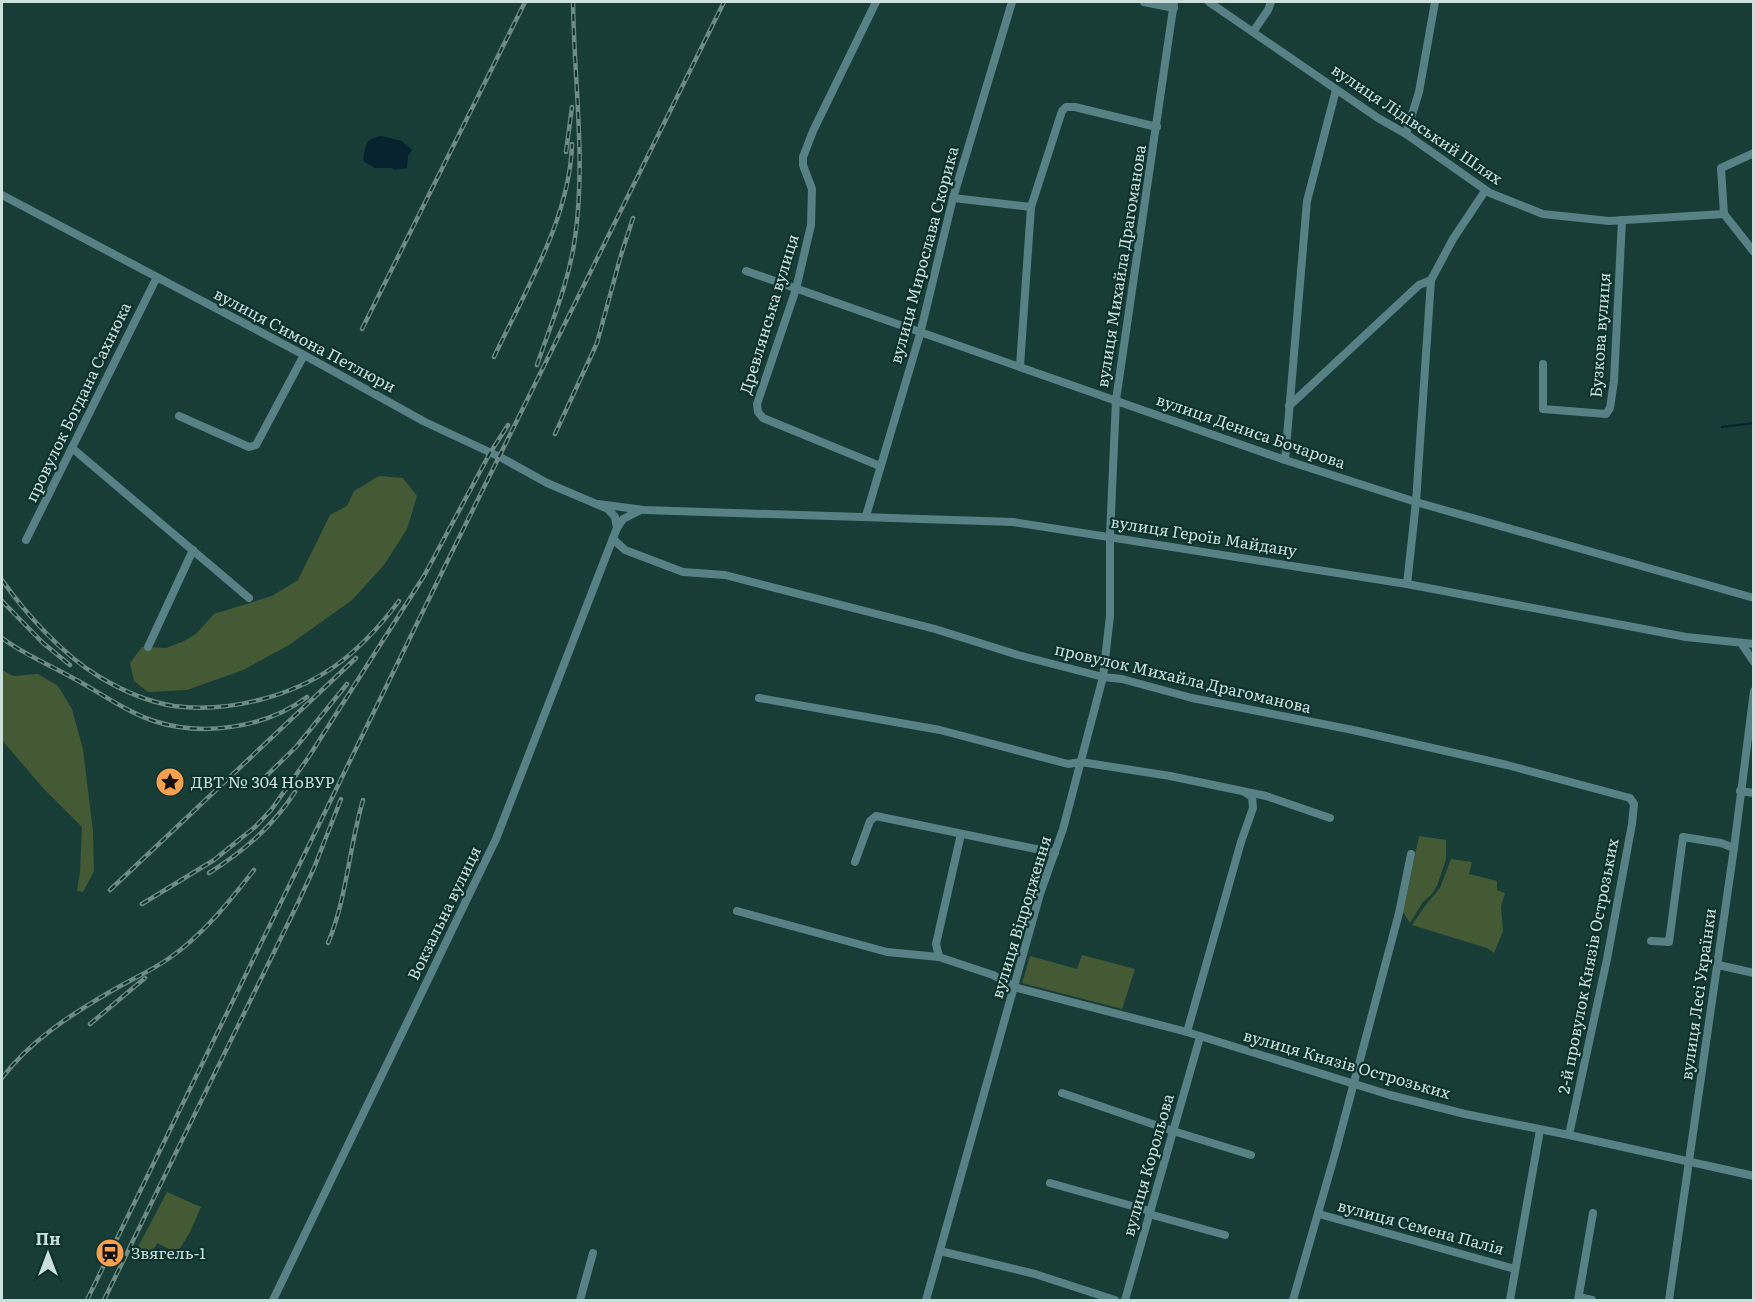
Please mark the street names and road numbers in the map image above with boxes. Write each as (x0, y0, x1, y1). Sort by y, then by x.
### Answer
street label: вулиця Лідівський Шлях (1327, 57, 1509, 190)
street label: вулиця Михайла Драгоманова (1089, 142, 1151, 389)
street label: вулиця Мирослава Скорика (882, 143, 964, 366)
street label: Древлянська вулиця (732, 231, 804, 397)
street label: Бузкова вулиця (1583, 271, 1615, 398)
street label: вулиця Симона Петлюри (210, 281, 401, 397)
street label: провулок Богдана Сахнюка (18, 297, 136, 506)
street label: вулиця Дениса Бочарова (1153, 386, 1350, 474)
street label: вулиця Героїв Майдану (1109, 508, 1300, 562)
street label: провулок Михайла Драгоманова (1052, 636, 1314, 718)
street label: вулиця Відродження (984, 832, 1056, 1001)
street label: 2-й провулок Князів Острозьких (1550, 835, 1624, 1096)
street label: Вокзальна вулиця (400, 841, 486, 984)
street label: вулиця Лесі Українки (1673, 906, 1721, 1081)
street label: вулиця Князів Острозьких (1241, 1022, 1455, 1104)
street label: вулиця Корольова (1115, 1090, 1179, 1239)
street label: вулиця Семена Палія (1335, 1192, 1507, 1260)

